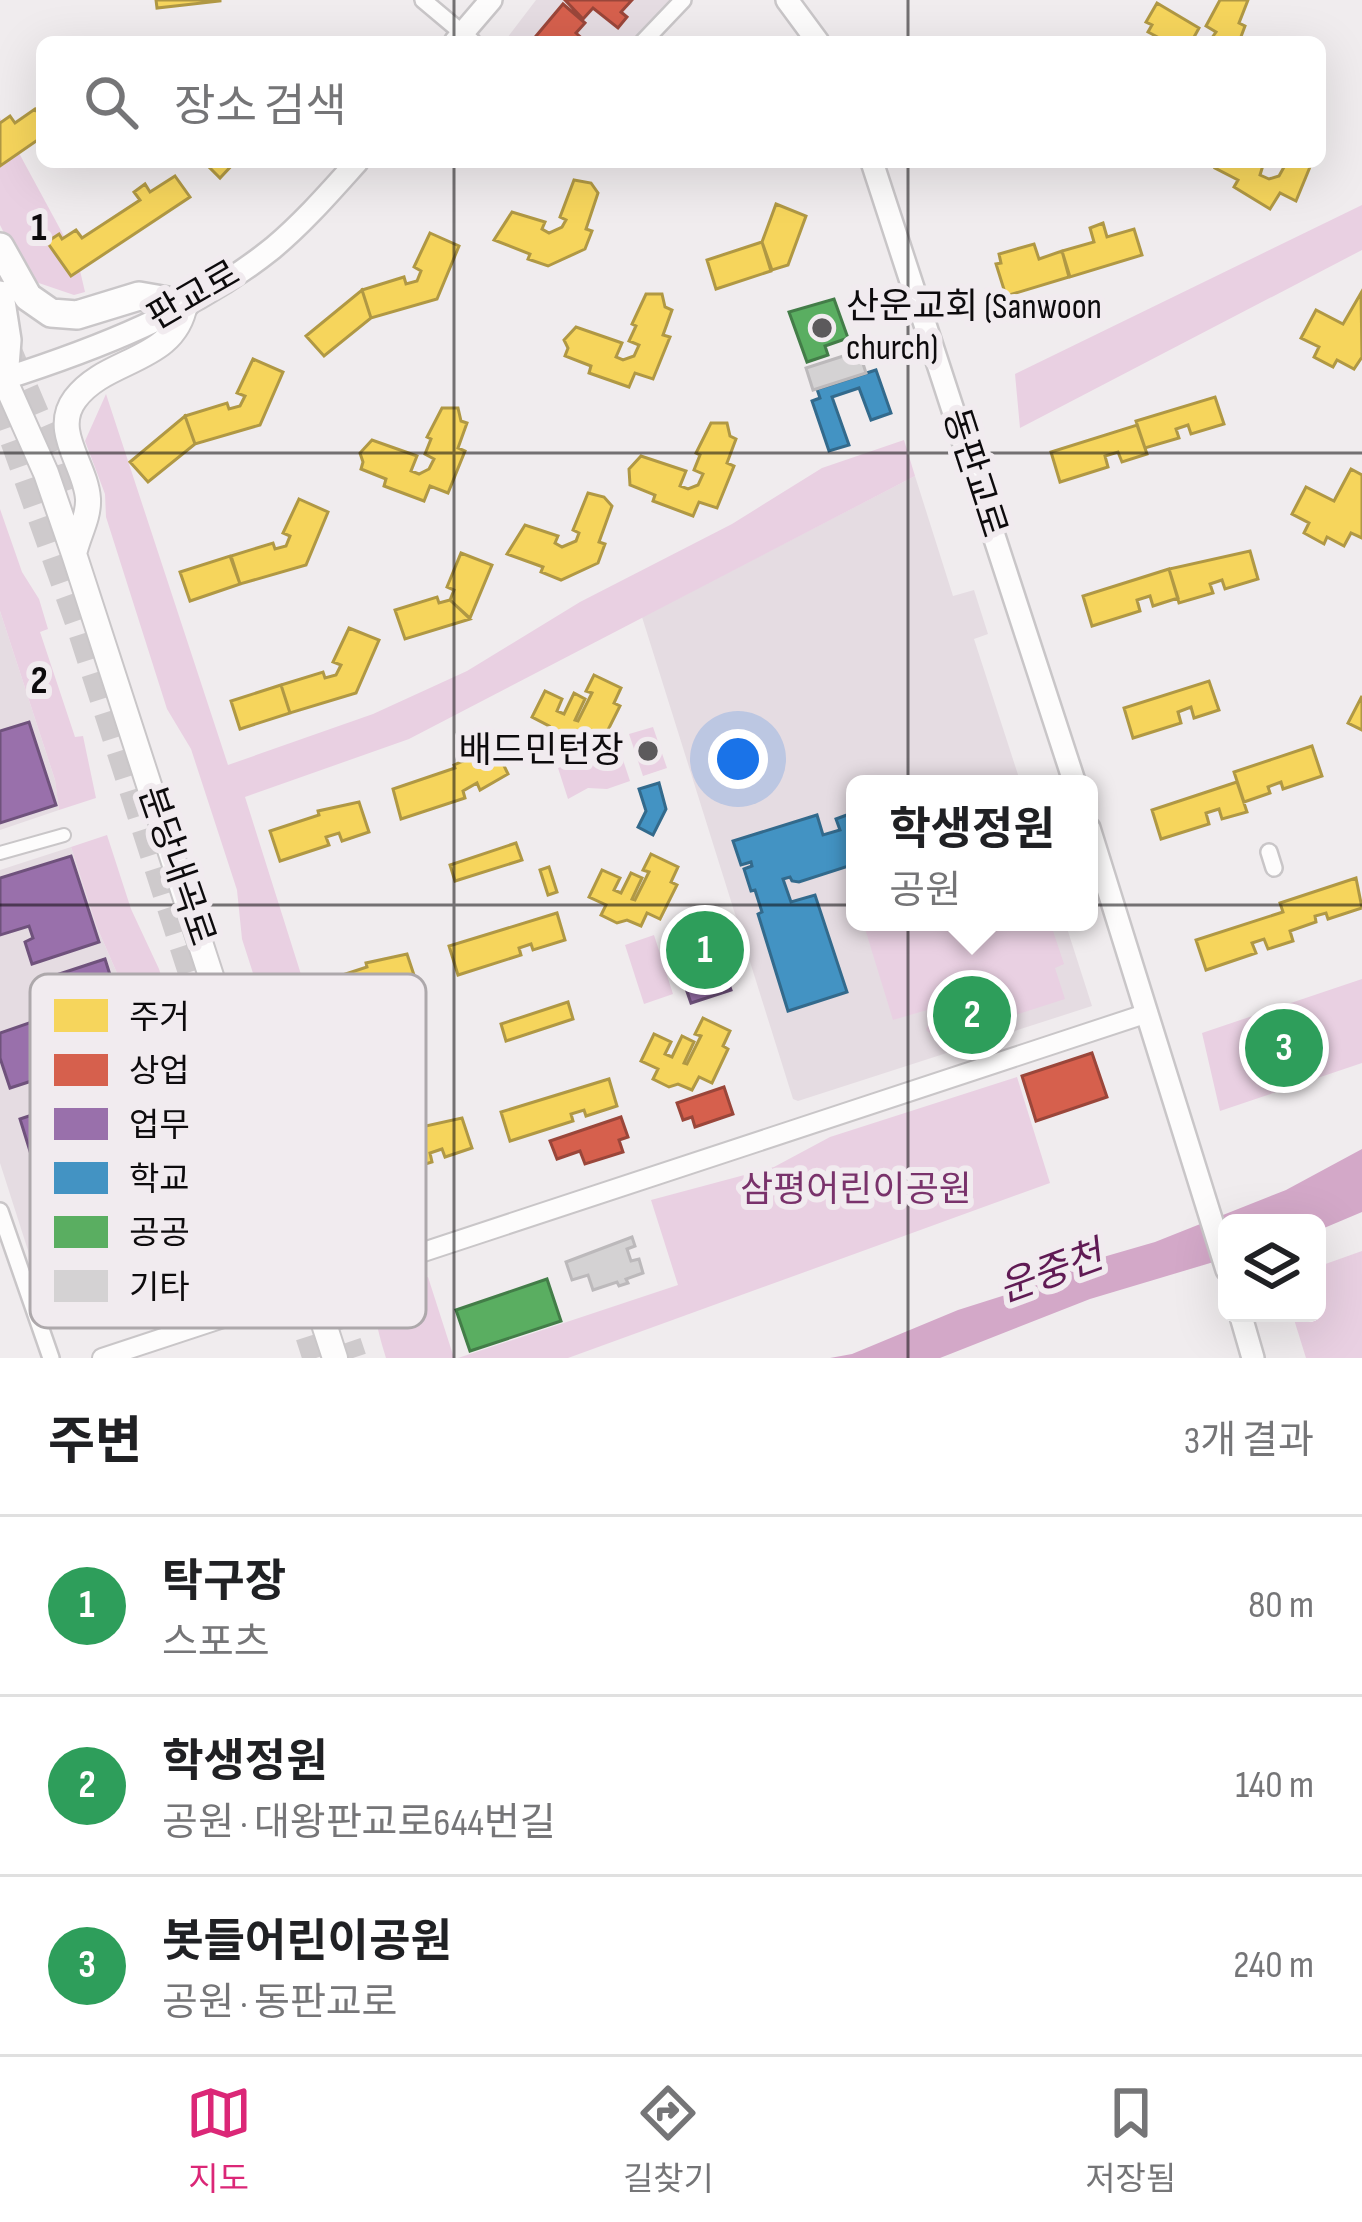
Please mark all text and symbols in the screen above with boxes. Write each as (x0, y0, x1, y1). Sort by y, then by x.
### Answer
search box (36, 36, 1326, 168)
icon: search (78, 69, 144, 135)
text: 장소 검색 (174, 80, 347, 135)
text: 1 (31, 205, 47, 252)
street label: 판교로 (140, 253, 248, 339)
place label: 산운교회 (Sanwoon church) (846, 286, 1102, 370)
marker: 산운교회 (Sanwoon church) (809, 315, 835, 341)
street label: 동판교로 (933, 403, 1015, 543)
text: 2 (30, 658, 48, 705)
your location (708, 729, 768, 789)
place label: 배드민턴장 (458, 730, 624, 773)
marker: 배드민턴장 (635, 738, 661, 764)
popup (846, 775, 1098, 931)
street label: 분당내곡로 (129, 781, 223, 951)
text: 학생정원 (889, 803, 1055, 858)
text: 공원 (889, 868, 961, 915)
pin: 1 (666, 905, 744, 995)
pin: 2 (933, 970, 1011, 1060)
legend (30, 974, 426, 1328)
text: 주거 (129, 998, 190, 1038)
pin: 3 (1245, 1003, 1323, 1093)
text: 상업 (129, 1052, 190, 1092)
text: 업무 (129, 1106, 190, 1146)
text: 학교 (129, 1160, 190, 1200)
park label: 삼평어린이공원 (740, 1169, 972, 1212)
text: 공공 (129, 1214, 190, 1254)
map controls (1218, 1214, 1326, 1322)
button: layers (1218, 1214, 1326, 1322)
water label: 운중천 (992, 1231, 1113, 1313)
text: 기타 (129, 1268, 190, 1308)
text: 주변 (48, 1412, 142, 1473)
text: 3개 결과 (1184, 1418, 1314, 1465)
text: 탁구장 (162, 1555, 286, 1610)
text: 1 (79, 1582, 95, 1629)
text: 80 m (1248, 1582, 1314, 1629)
text: 스포츠 (162, 1620, 270, 1667)
text: 학생정원 (162, 1735, 328, 1790)
text: 2 (78, 1762, 96, 1809)
text: 140 m (1235, 1762, 1314, 1809)
text: 공원 · 대왕판교로644번길 (162, 1800, 556, 1847)
text: 봇들어린이공원 (162, 1915, 452, 1970)
text: 3 (78, 1942, 96, 1989)
text: 240 m (1233, 1942, 1314, 1989)
text: 공원 · 동판교로 (162, 1980, 397, 2027)
tab: 지도 (186, 2080, 252, 2200)
tab: 길찾기 (623, 2080, 714, 2200)
tab: 저장됨 (1085, 2080, 1176, 2200)

